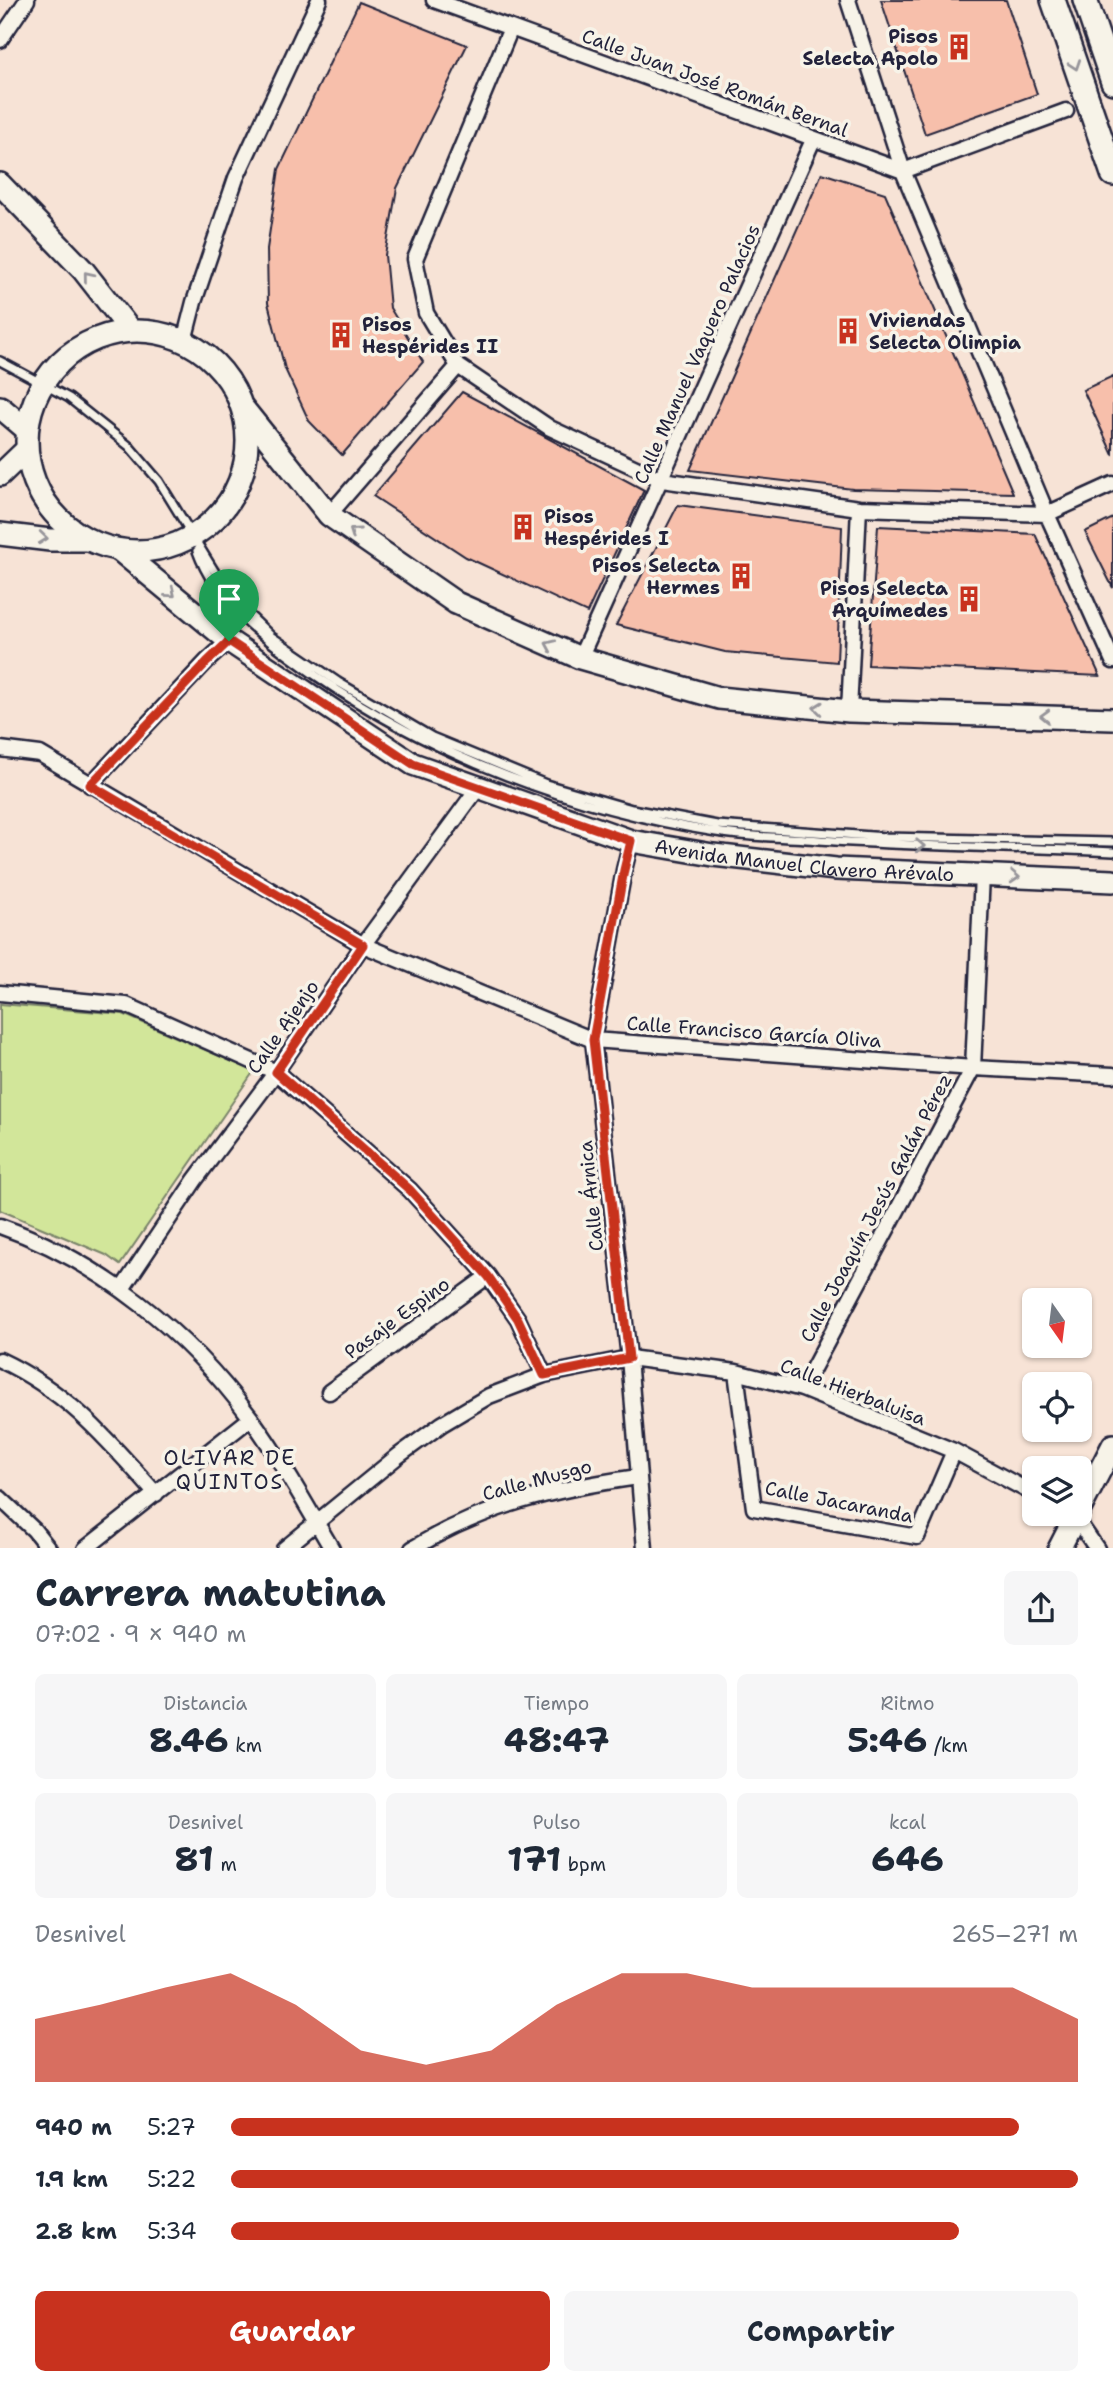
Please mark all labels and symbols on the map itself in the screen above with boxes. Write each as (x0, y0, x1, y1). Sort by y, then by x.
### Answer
street label: Calle Juan José Román Bernal (578, 23, 852, 143)
place label: Pisos Selecta Apolo (803, 24, 938, 71)
building icon: Pisos Selecta Apolo (944, 32, 974, 62)
one-way arrow (1067, 58, 1081, 70)
street label: Calle Manuel Vaquero Palacios (628, 220, 766, 488)
one-way arrow (84, 272, 96, 285)
place label: Viviendas Selecta Olimpia (869, 308, 1021, 355)
place label: Pisos Hespérides II (362, 312, 499, 359)
building icon: Viviendas Selecta Olimpia (833, 316, 863, 346)
building icon: Pisos Hespérides II (326, 320, 356, 350)
place label: Pisos Hespérides I (544, 504, 669, 551)
building icon: Pisos Hespérides I (508, 512, 538, 542)
one-way arrow (349, 528, 362, 540)
one-way arrow (38, 531, 49, 546)
place label: Pisos Selecta Hermes (592, 553, 720, 600)
building icon: Pisos Selecta Hermes (726, 561, 756, 591)
pin (199, 569, 259, 641)
place label: Pisos Selecta Arquímedes (820, 576, 948, 623)
building icon: Pisos Selecta Arquímedes (954, 584, 984, 614)
one-way arrow (164, 585, 176, 598)
one-way arrow (545, 639, 557, 653)
one-way arrow (812, 700, 823, 715)
one-way arrow (1039, 709, 1050, 724)
street label: Avenida Manuel Clavero Arévalo (653, 833, 955, 887)
one-way arrow (915, 838, 926, 854)
one-way arrow (1010, 869, 1021, 884)
street label: Calle Ajenjo (242, 975, 324, 1079)
street label: Calle Francisco García Oliva (626, 1011, 882, 1053)
street label: Calle Joaquín Jesús Galán Pérez (794, 1069, 958, 1347)
street label: Calle Árnica (572, 1139, 609, 1253)
street label: Pasaje Espino (339, 1271, 455, 1365)
north arrow (1022, 1288, 1092, 1358)
street label: Calle Hierbaluisa (777, 1353, 930, 1431)
district label: OLIVAR DE QUINTOS (164, 1444, 296, 1496)
street label: Calle Musgo (479, 1453, 595, 1507)
street label: Calle Jacaranda (763, 1475, 915, 1529)

